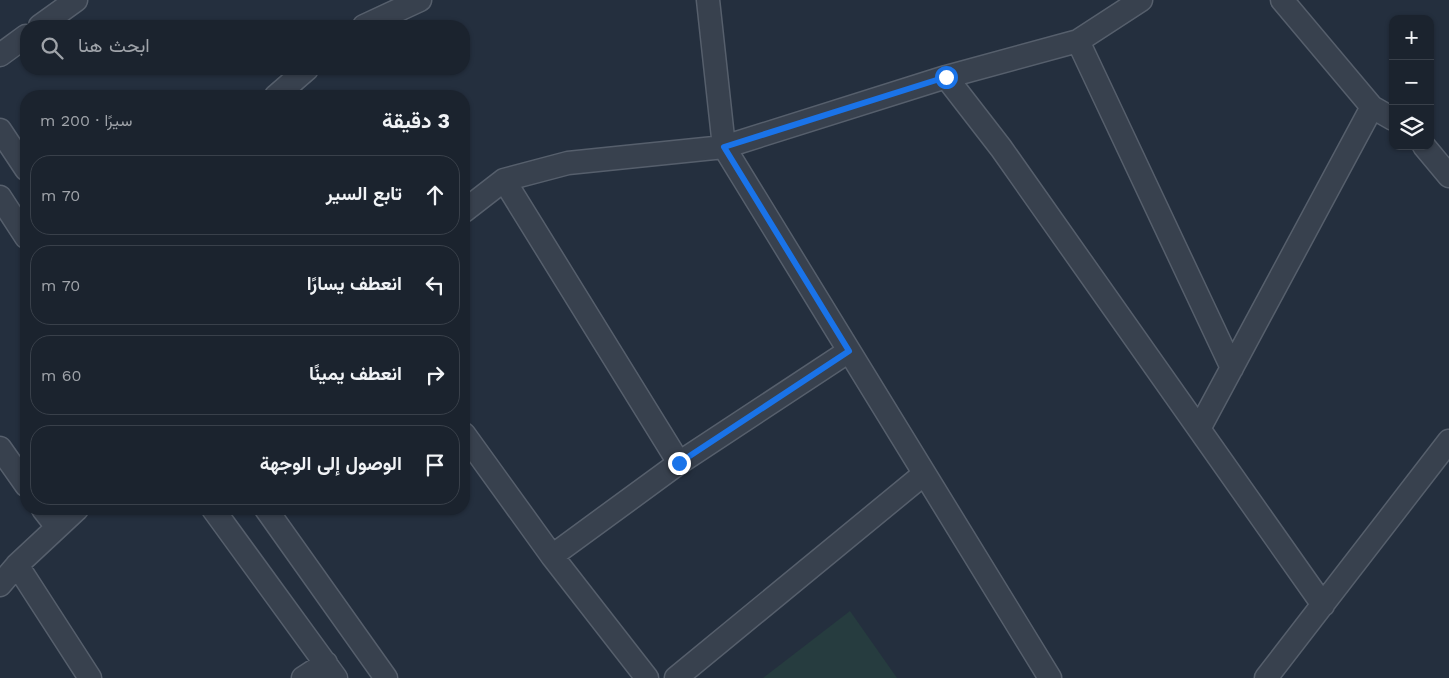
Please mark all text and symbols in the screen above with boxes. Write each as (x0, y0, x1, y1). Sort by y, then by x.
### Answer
map controls (1389, 15, 1434, 150)
button: + (1389, 15, 1434, 60)
search box (20, 20, 470, 75)
icon: search (38, 34, 66, 62)
text: ابحث هنا (78, 34, 150, 57)
button: − (1389, 60, 1434, 105)
route start (935, 66, 958, 89)
button: layers (1389, 105, 1434, 150)
text: 3 دقيقة (382, 108, 450, 133)
text: سيرًا · 200 m (40, 111, 132, 130)
icon: ahead (421, 181, 449, 209)
text: تابع السير (326, 182, 402, 205)
text: 70 m (41, 186, 80, 205)
icon: left (421, 271, 449, 299)
text: انعطف يسارًا (307, 272, 402, 295)
text: 70 m (41, 276, 80, 295)
icon: right (421, 361, 449, 389)
text: انعطف يمينًا (309, 362, 402, 385)
text: 60 m (41, 366, 81, 385)
icon: arrive (421, 451, 449, 479)
text: الوصول إلى الوجهة (260, 452, 402, 475)
route end (668, 452, 691, 475)

